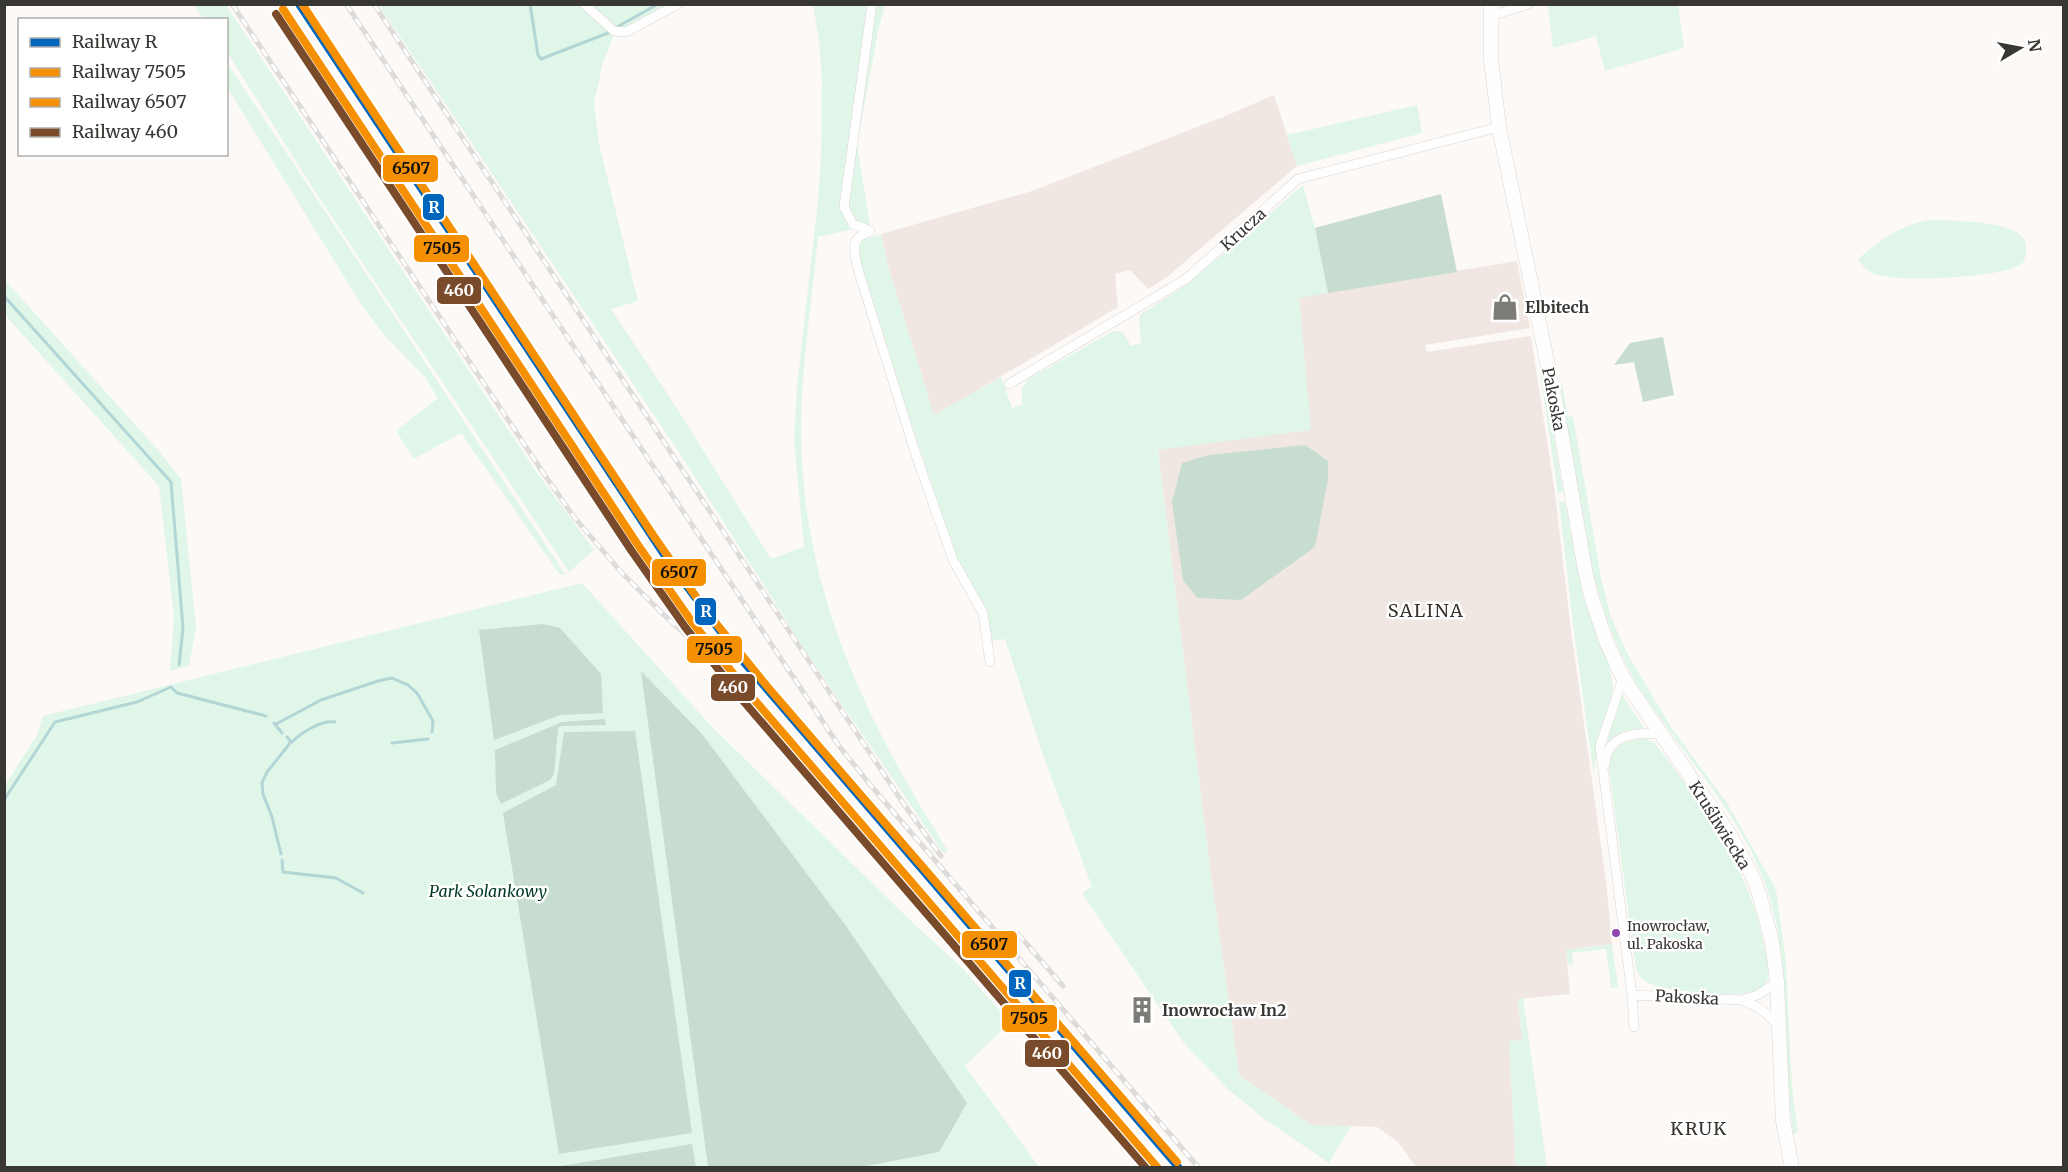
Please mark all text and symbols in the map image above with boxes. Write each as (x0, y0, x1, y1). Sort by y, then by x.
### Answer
legend (18, 18, 228, 156)
north arrow (1990, 18, 2050, 78)
text: Railway R (72, 30, 158, 53)
text: N (2024, 37, 2046, 54)
text: Railway 7505 (72, 60, 186, 83)
text: Railway 6507 (72, 90, 187, 113)
text: Railway 460 (72, 120, 178, 143)
line badge: 6507 (382, 154, 439, 183)
text: 6507 (392, 158, 430, 178)
line badge: R (422, 193, 445, 221)
text: R (428, 197, 440, 217)
street label: Krucza (1216, 203, 1270, 255)
line badge: 7505 (413, 234, 470, 263)
text: 7505 (423, 238, 461, 258)
line badge: 460 (436, 276, 482, 305)
text: 460 (444, 280, 474, 300)
shop icon: Elbitech (1490, 292, 1520, 322)
place label: Elbitech (1525, 297, 1590, 317)
street label: Pakoska (1538, 366, 1570, 433)
line badge: 6507 (651, 558, 707, 587)
text: 6507 (660, 562, 698, 582)
line badge: R (694, 597, 717, 626)
district label: SALINA (1388, 599, 1464, 622)
text: R (700, 601, 712, 621)
line badge: 7505 (686, 635, 743, 664)
text: 7505 (695, 639, 733, 659)
line badge: 460 (710, 673, 756, 702)
text: 460 (718, 677, 748, 697)
street label: Kruśliwiecka (1685, 777, 1755, 873)
park label: Park Solankowy (429, 881, 547, 901)
place label: Inowrocław, ul. Pakoska (1627, 917, 1710, 953)
marker: Inowrocław, ul. Pakoska (1610, 927, 1622, 939)
line badge: 6507 (961, 930, 1018, 959)
text: 6507 (970, 934, 1008, 954)
line badge: R (1008, 969, 1032, 998)
text: R (1014, 973, 1026, 993)
street label: Pakoska (1654, 985, 1720, 1009)
building icon: Inowrocław In2 (1127, 995, 1157, 1025)
place label: Inowrocław In2 (1162, 1000, 1286, 1020)
line badge: 7505 (1001, 1004, 1058, 1033)
text: 7505 (1010, 1008, 1048, 1028)
line badge: 460 (1024, 1039, 1070, 1068)
text: 460 (1032, 1043, 1062, 1063)
district label: KRUK (1670, 1117, 1728, 1140)

